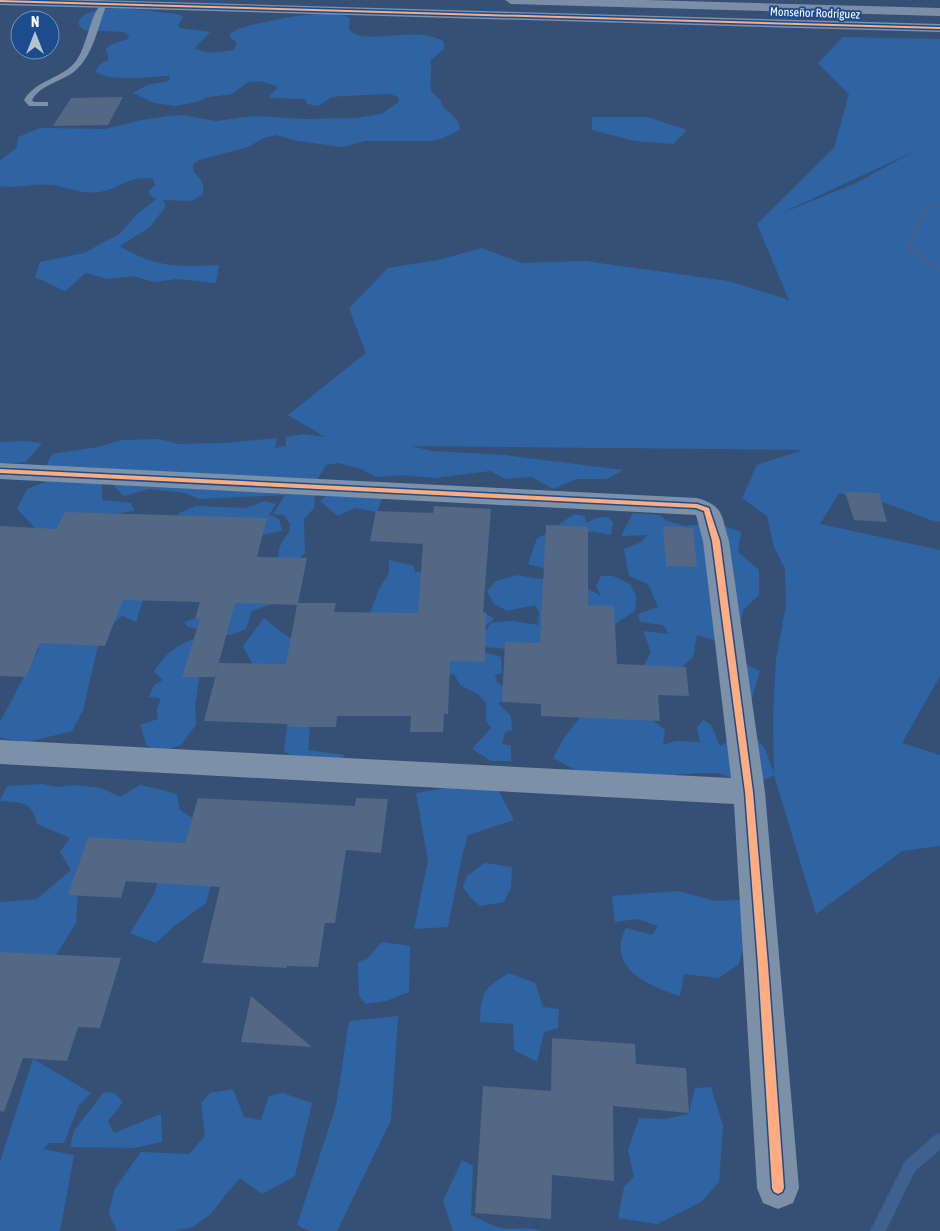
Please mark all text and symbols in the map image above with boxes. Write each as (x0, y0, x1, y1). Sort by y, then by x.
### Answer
street label: Monseñor Rodríguez (770, 4, 861, 22)
north arrow (10, 10, 60, 60)
text: N (31, 14, 39, 30)

